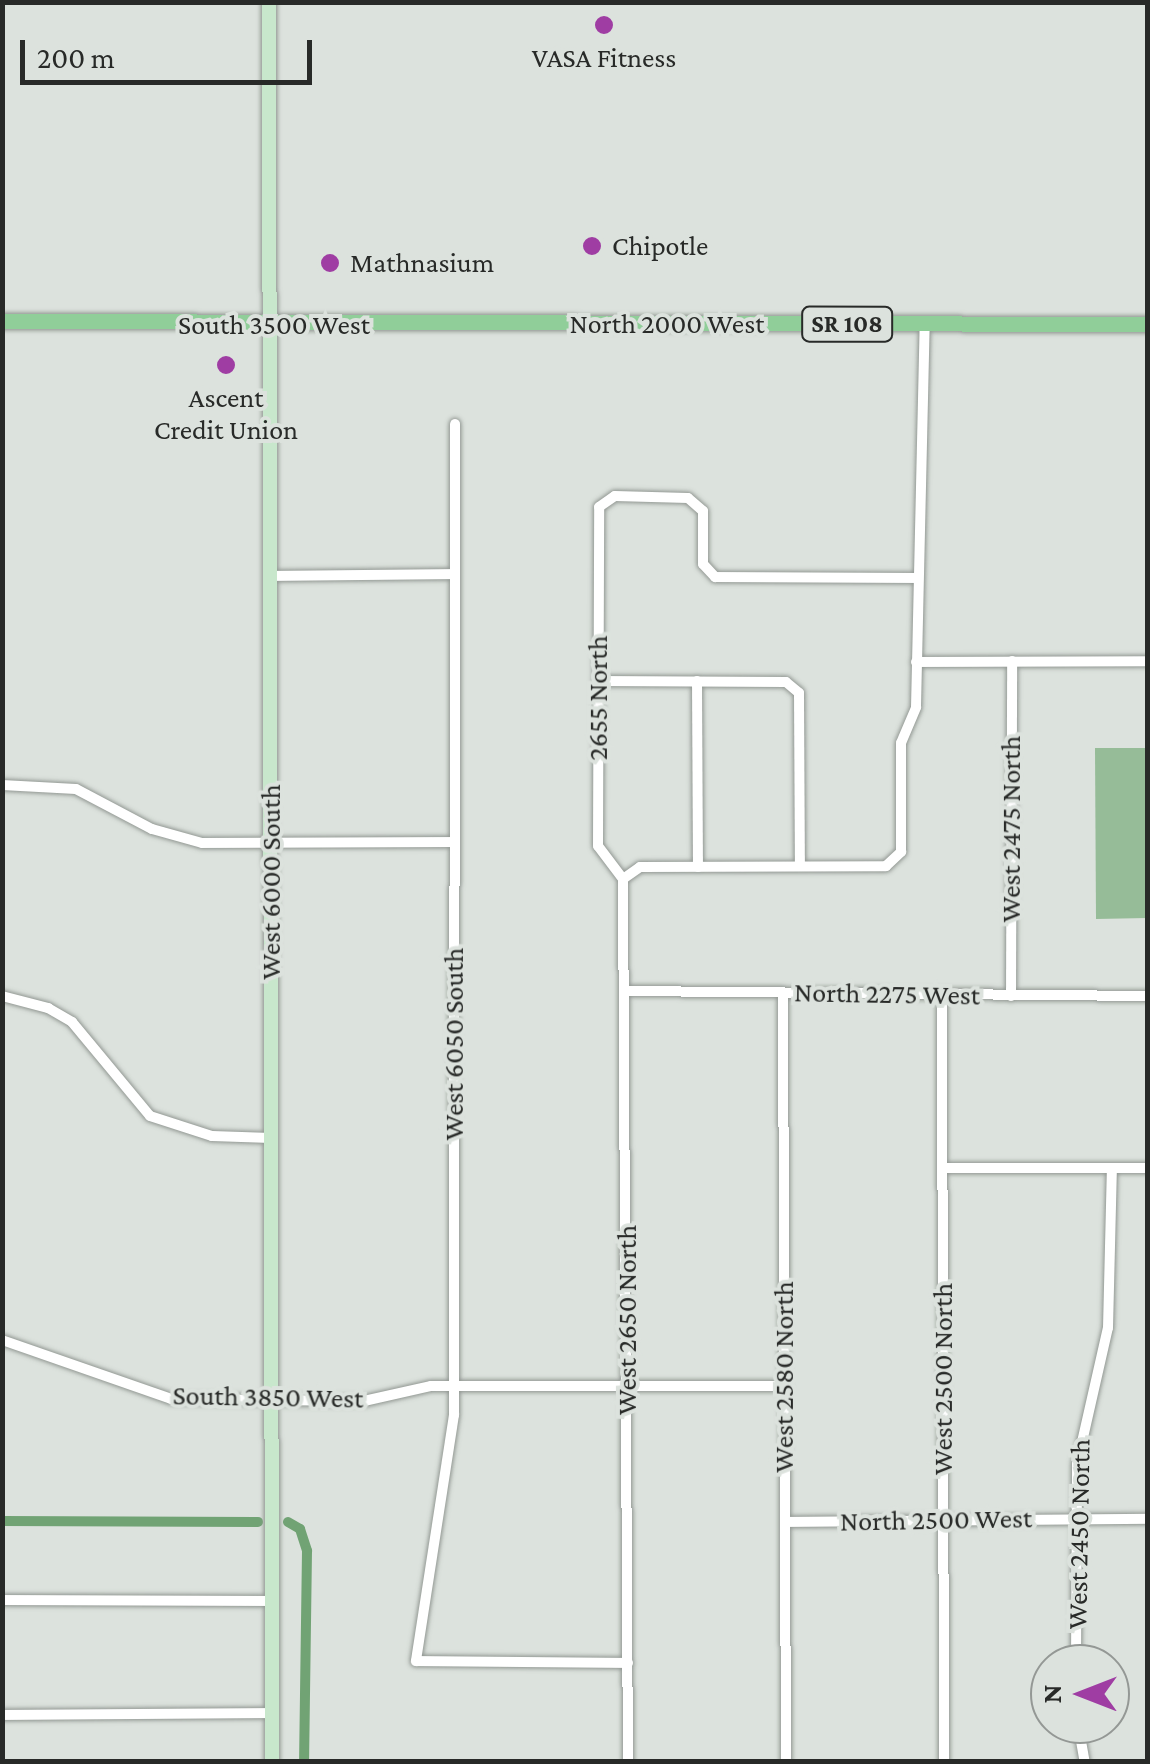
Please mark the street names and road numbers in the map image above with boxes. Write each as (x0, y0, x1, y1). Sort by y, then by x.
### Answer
road number: SR 108 (800, 304, 894, 344)
street label: North 2000 West (570, 307, 764, 341)
street label: South 3500 West (178, 308, 370, 342)
street label: 2655 North (581, 636, 615, 760)
street label: West 2475 North (994, 736, 1028, 922)
street label: West 6000 South (254, 784, 288, 980)
street label: West 6050 South (437, 948, 471, 1140)
street label: North 2275 West (794, 976, 980, 1012)
street label: West 2650 North (610, 1225, 644, 1415)
street label: West 2580 North (767, 1281, 801, 1473)
street label: West 2500 North (926, 1283, 960, 1475)
street label: South 3850 West (172, 1379, 364, 1415)
street label: West 2450 North (1061, 1438, 1097, 1630)
street label: North 2500 West (840, 1502, 1032, 1538)

